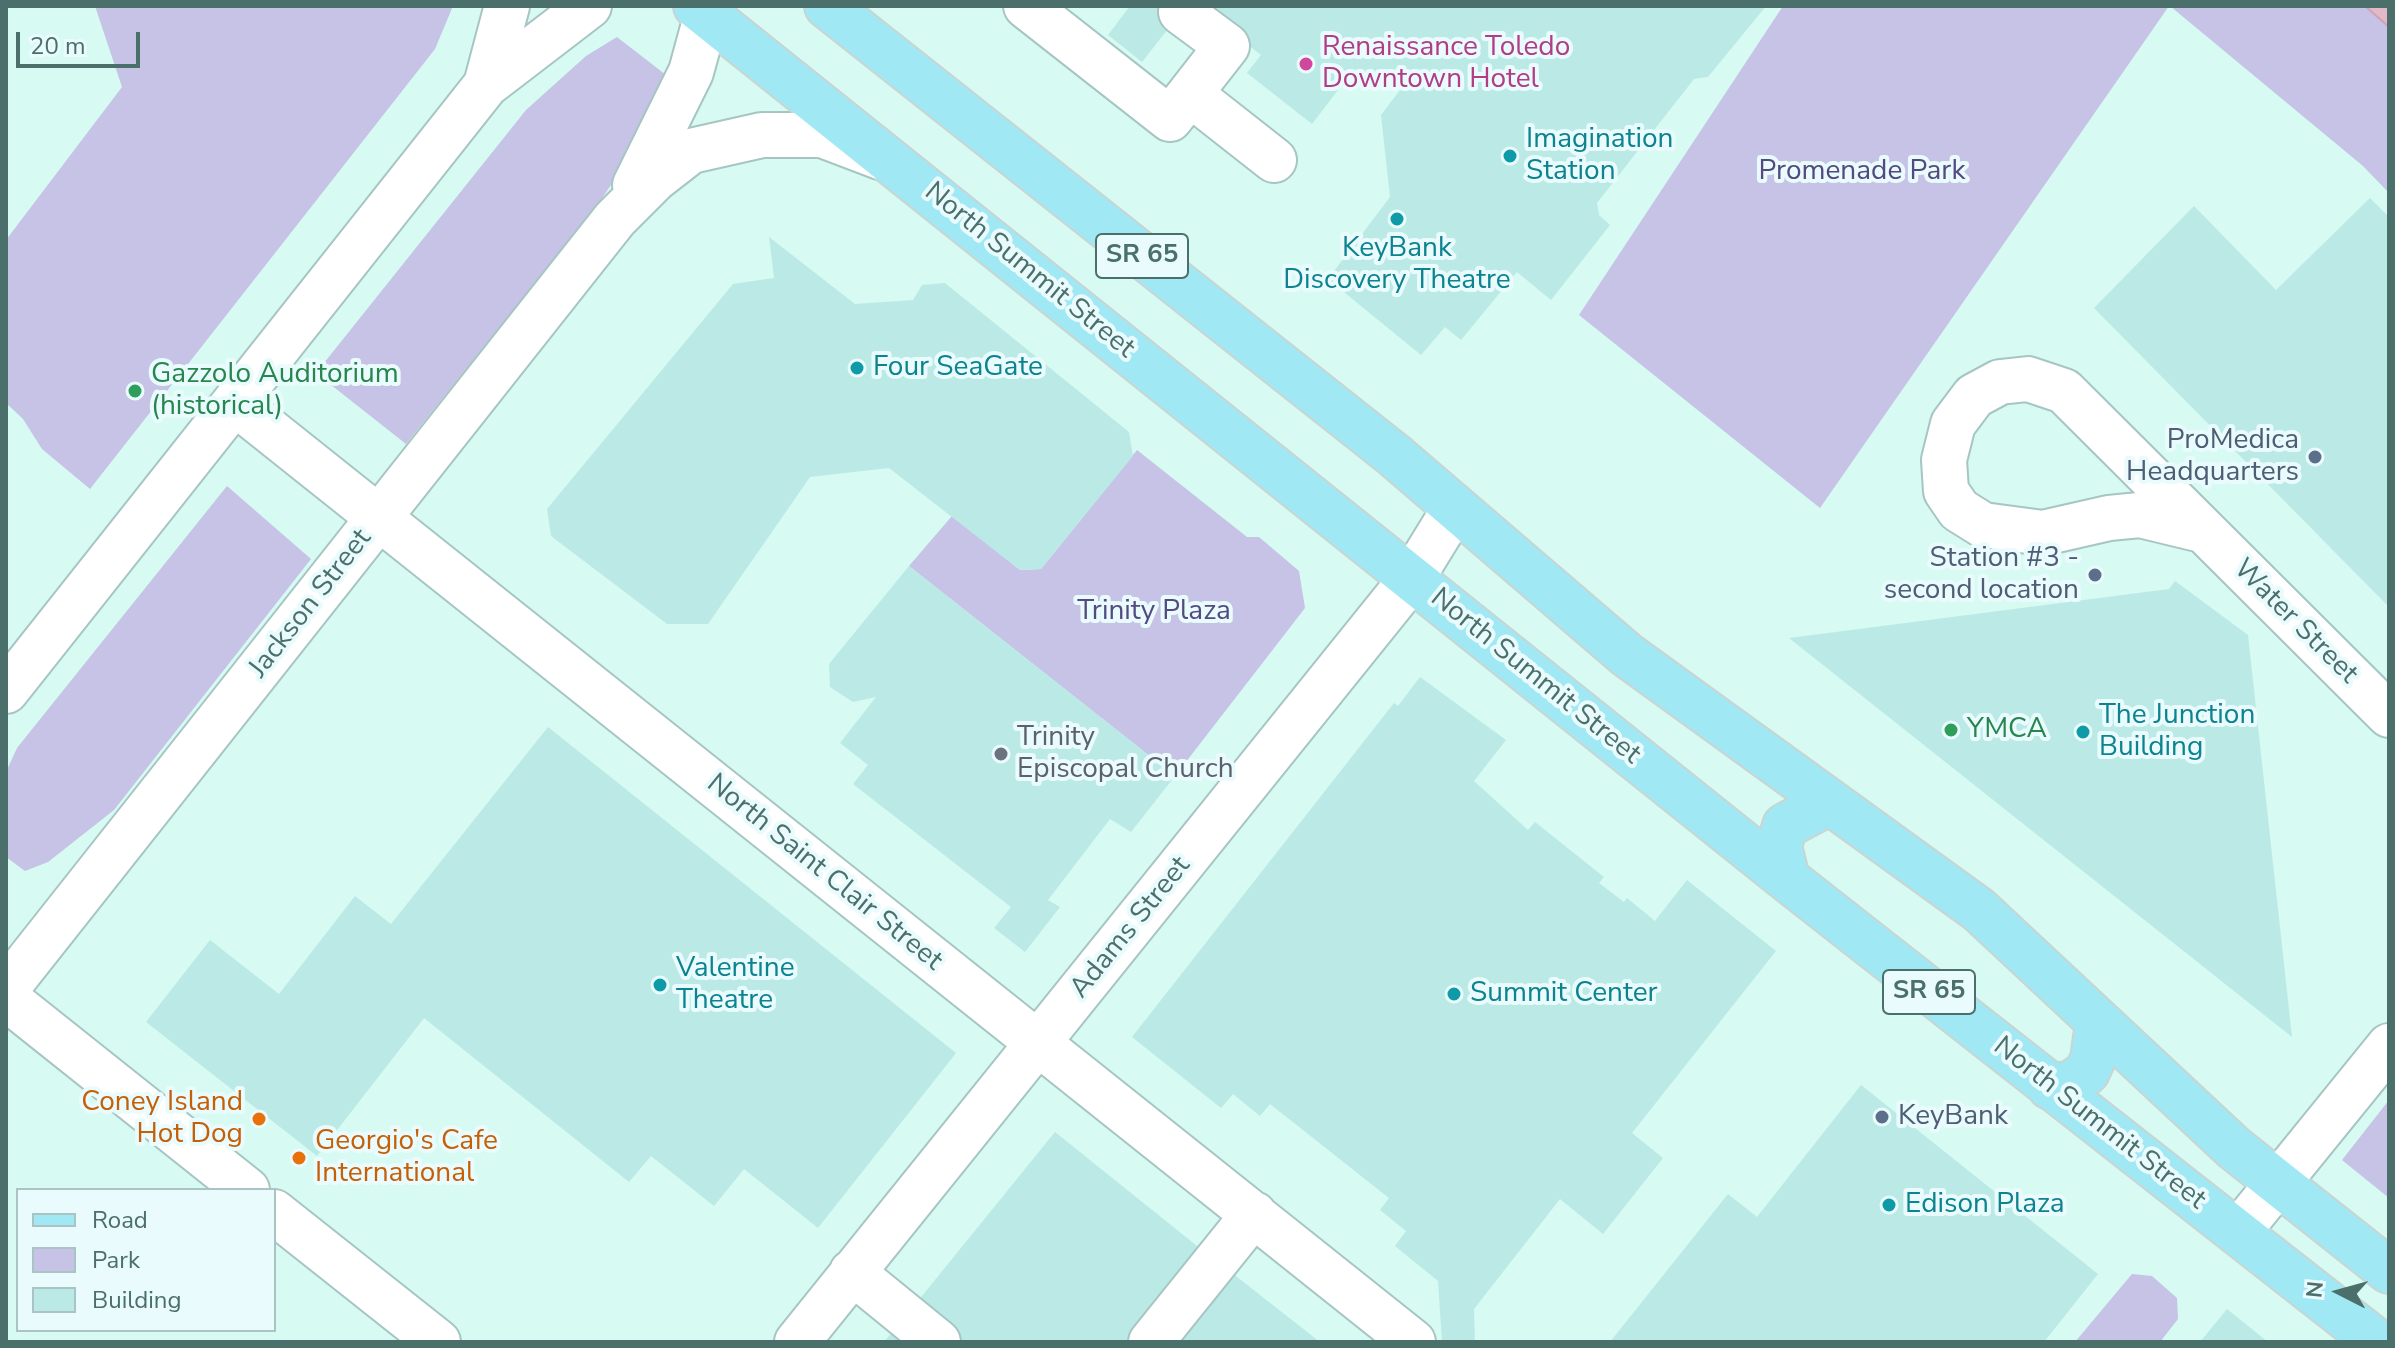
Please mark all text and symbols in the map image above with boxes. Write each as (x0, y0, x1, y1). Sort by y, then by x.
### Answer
scale bar (20, 16, 144, 66)
text: 20 m (30, 30, 86, 62)
place label: Renaissance Toledo Downtown Hotel (1322, 31, 1570, 97)
marker: Renaissance Toledo Downtown Hotel (1297, 55, 1315, 73)
place label: Imagination Station (1526, 123, 1673, 189)
marker: Imagination Station (1501, 147, 1519, 165)
park label: Promenade Park (1759, 155, 1965, 189)
street label: North Summit Street (917, 176, 1141, 366)
marker: KeyBank Discovery Theatre (1388, 210, 1406, 228)
place label: KeyBank Discovery Theatre (1283, 232, 1511, 298)
road number: SR 65 (1096, 234, 1188, 278)
place label: Four SeaGate (873, 351, 1043, 385)
place label: Gazzolo Auditorium (historical) (151, 358, 399, 424)
marker: Four SeaGate (848, 359, 866, 377)
marker: Gazzolo Auditorium (historical) (126, 382, 144, 400)
place label: ProMedica Headquarters (2126, 424, 2299, 490)
marker: ProMedica Headquarters (2306, 448, 2324, 466)
street label: Jackson Street (243, 523, 379, 685)
place label: Station #3 - second location (1884, 542, 2079, 608)
street label: Water Street (2226, 553, 2364, 691)
marker: Station #3 - second location (2086, 566, 2104, 584)
street label: North Summit Street (1423, 582, 1647, 772)
park label: Trinity Plaza (1077, 595, 1231, 629)
place label: The Junction Building (2099, 699, 2255, 765)
place label: YMCA (1967, 713, 2047, 747)
place label: Trinity Episcopal Church (1017, 721, 1234, 787)
marker: YMCA (1942, 721, 1960, 739)
marker: The Junction Building (2074, 723, 2092, 741)
marker: Trinity Episcopal Church (992, 745, 1010, 763)
street label: North Saint Clair Street (699, 768, 949, 978)
street label: Adams Street (1064, 850, 1198, 1006)
place label: Valentine Theatre (676, 952, 795, 1018)
road number: SR 65 (1883, 970, 1975, 1014)
marker: Valentine Theatre (651, 976, 669, 994)
place label: Summit Center (1470, 977, 1658, 1011)
marker: Summit Center (1445, 985, 1463, 1003)
street label: North Summit Street (1986, 1031, 2212, 1217)
place label: Coney Island Hot Dog (81, 1086, 243, 1152)
place label: KeyBank (1898, 1100, 2008, 1134)
marker: KeyBank (1873, 1108, 1891, 1126)
marker: Coney Island Hot Dog (250, 1110, 268, 1128)
place label: Georgio's Cafe International (315, 1125, 498, 1191)
marker: Georgio's Cafe International (290, 1149, 308, 1167)
legend (16, 1188, 276, 1332)
place label: Edison Plaza (1905, 1188, 2065, 1222)
marker: Edison Plaza (1880, 1196, 1898, 1214)
text: Road (92, 1204, 148, 1236)
text: Park (92, 1244, 140, 1276)
north arrow (2299, 1252, 2379, 1332)
text: N (2299, 1280, 2331, 1299)
text: Building (92, 1284, 182, 1316)

